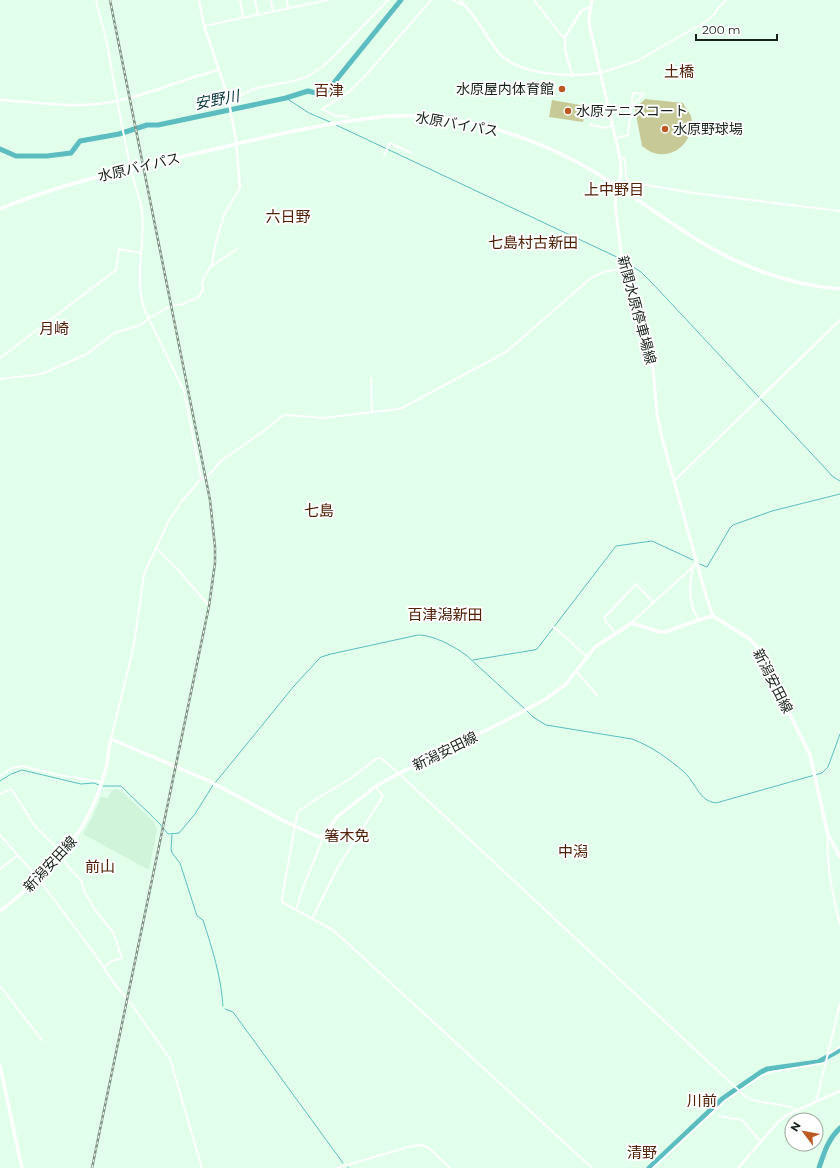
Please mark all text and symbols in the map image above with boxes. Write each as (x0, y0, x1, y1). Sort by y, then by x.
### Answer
scale bar (696, 16, 777, 42)
text: 200 m (702, 22, 741, 37)
district label: 土橋 (664, 62, 694, 81)
place label: 水原屋内体育館 (456, 80, 554, 98)
district label: 百津 (314, 81, 344, 100)
marker: 水原屋内体育館 (557, 84, 567, 94)
water label: 安野川 (193, 86, 243, 113)
place label: 水原テニスコート (576, 102, 688, 120)
marker: 水原テニスコート (563, 106, 573, 116)
street label: 水原バイパス (414, 108, 500, 140)
place label: 水原野球場 (673, 120, 743, 138)
marker: 水原野球場 (660, 124, 670, 134)
street label: 水原バイパス (96, 149, 182, 185)
district label: 上中野目 (584, 180, 644, 199)
district label: 六日野 (265, 207, 311, 226)
district label: 七島村古新田 (488, 233, 578, 252)
street label: 新関水原停車場線 (614, 254, 660, 366)
district label: 月崎 (39, 319, 69, 338)
district label: 七島 (304, 501, 334, 520)
district label: 百津潟新田 (407, 605, 483, 624)
street label: 新潟安田線 (749, 646, 797, 716)
street label: 新潟安田線 (410, 728, 480, 774)
district label: 箸木免 (324, 826, 370, 845)
street label: 新潟安田線 (20, 832, 80, 896)
district label: 中潟 (558, 842, 588, 861)
district label: 前山 (85, 857, 115, 876)
district label: 川前 (687, 1091, 717, 1110)
north arrow (784, 1112, 824, 1152)
text: N (787, 1119, 804, 1134)
district label: 清野 (627, 1143, 657, 1162)

